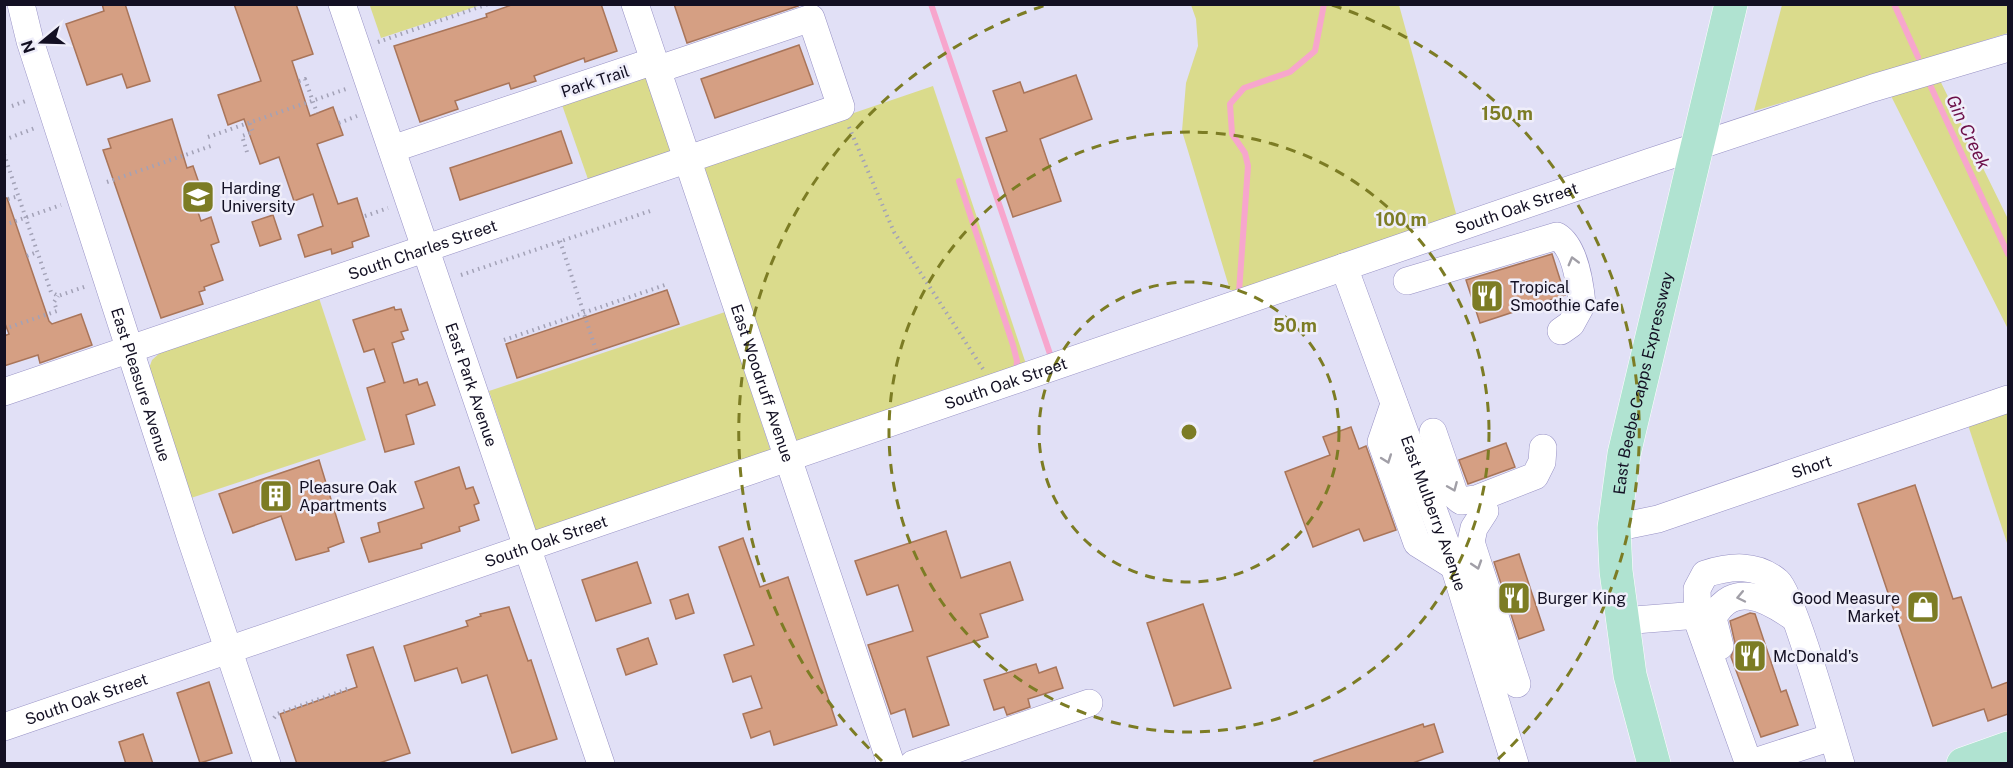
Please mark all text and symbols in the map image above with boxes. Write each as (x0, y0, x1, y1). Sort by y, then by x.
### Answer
north arrow (12, 12, 72, 72)
text: N (17, 38, 39, 56)
street label: Park Trail (559, 61, 632, 101)
water label: Gin Creek (1942, 91, 1995, 173)
text: 150 m (1481, 103, 1533, 124)
street label: South Oak Street (1453, 178, 1580, 238)
school or university icon: Harding University (180, 179, 216, 215)
place label: Harding University (221, 179, 296, 216)
text: 100 m (1375, 209, 1427, 230)
street label: South Charles Street (346, 216, 499, 284)
one-way arrow (1567, 256, 1580, 266)
street label: East Beebe Capps Expressway (1610, 269, 1677, 496)
restaurant icon: Tropical Smoothie Cafe (1469, 278, 1505, 314)
place label: Tropical Smoothie Cafe (1510, 278, 1619, 315)
street label: East Woodruff Avenue (727, 302, 798, 465)
street label: East Pleasure Avenue (107, 305, 174, 464)
text: 50 m (1273, 315, 1317, 336)
street label: East Park Avenue (441, 320, 501, 449)
street label: South Oak Street (942, 354, 1070, 414)
centre of rings (1179, 422, 1199, 442)
street label: East Mulberry Avenue (1397, 433, 1470, 593)
street label: Short (1789, 451, 1834, 483)
one-way arrow (1380, 453, 1392, 464)
building icon: Pleasure Oak Apartments (258, 478, 294, 514)
place label: Pleasure Oak Apartments (299, 478, 397, 515)
one-way arrow (1446, 481, 1458, 492)
street label: South Oak Street (482, 512, 610, 571)
one-way arrow (1470, 559, 1482, 570)
restaurant icon: Burger King (1496, 580, 1532, 616)
place label: Burger King (1537, 589, 1626, 608)
place label: Good Measure Market (1792, 589, 1900, 626)
shop icon: Good Measure Market (1905, 589, 1941, 625)
one-way arrow (1736, 590, 1746, 603)
restaurant icon: McDonald's (1732, 638, 1768, 674)
place label: McDonald's (1773, 647, 1859, 666)
street label: South Oak Street (23, 669, 150, 729)

